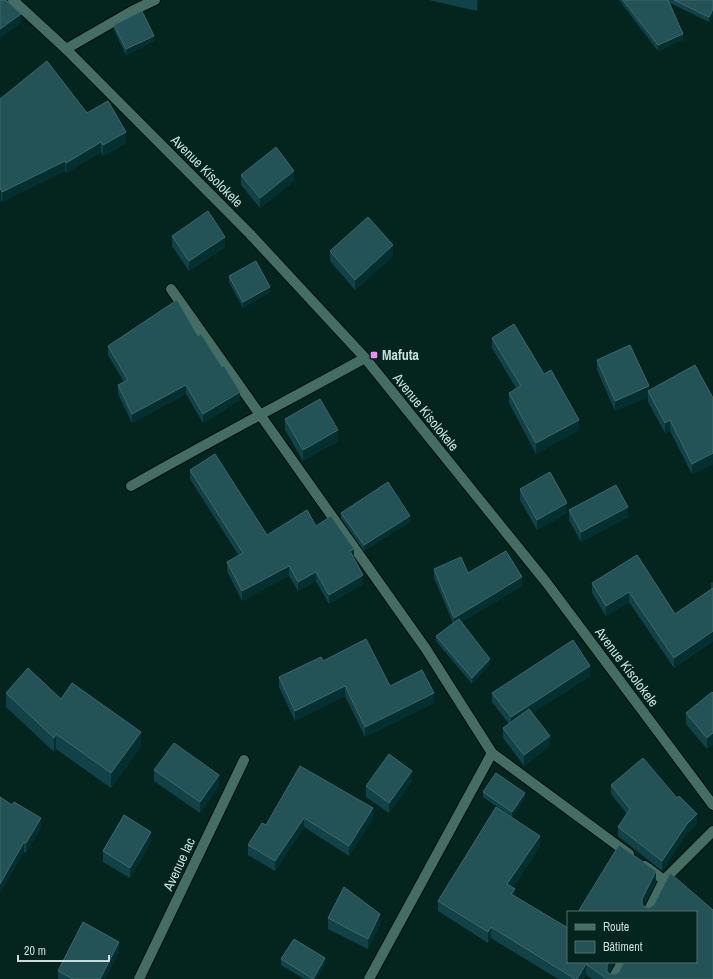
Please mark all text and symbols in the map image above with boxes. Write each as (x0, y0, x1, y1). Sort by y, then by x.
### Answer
street label: Avenue Kisolokele (166, 130, 247, 211)
place label: Mafuta (382, 346, 420, 364)
marker: Mafuta (369, 350, 379, 360)
street label: Avenue Kisolokele (389, 369, 463, 455)
street label: Avenue Kisolokele (591, 623, 663, 710)
street label: Avenue lac (158, 834, 199, 894)
legend (567, 911, 697, 963)
text: Route (603, 919, 629, 935)
scale bar (18, 937, 109, 963)
text: Bâtiment (603, 939, 643, 955)
text: 20 m (24, 943, 46, 959)

